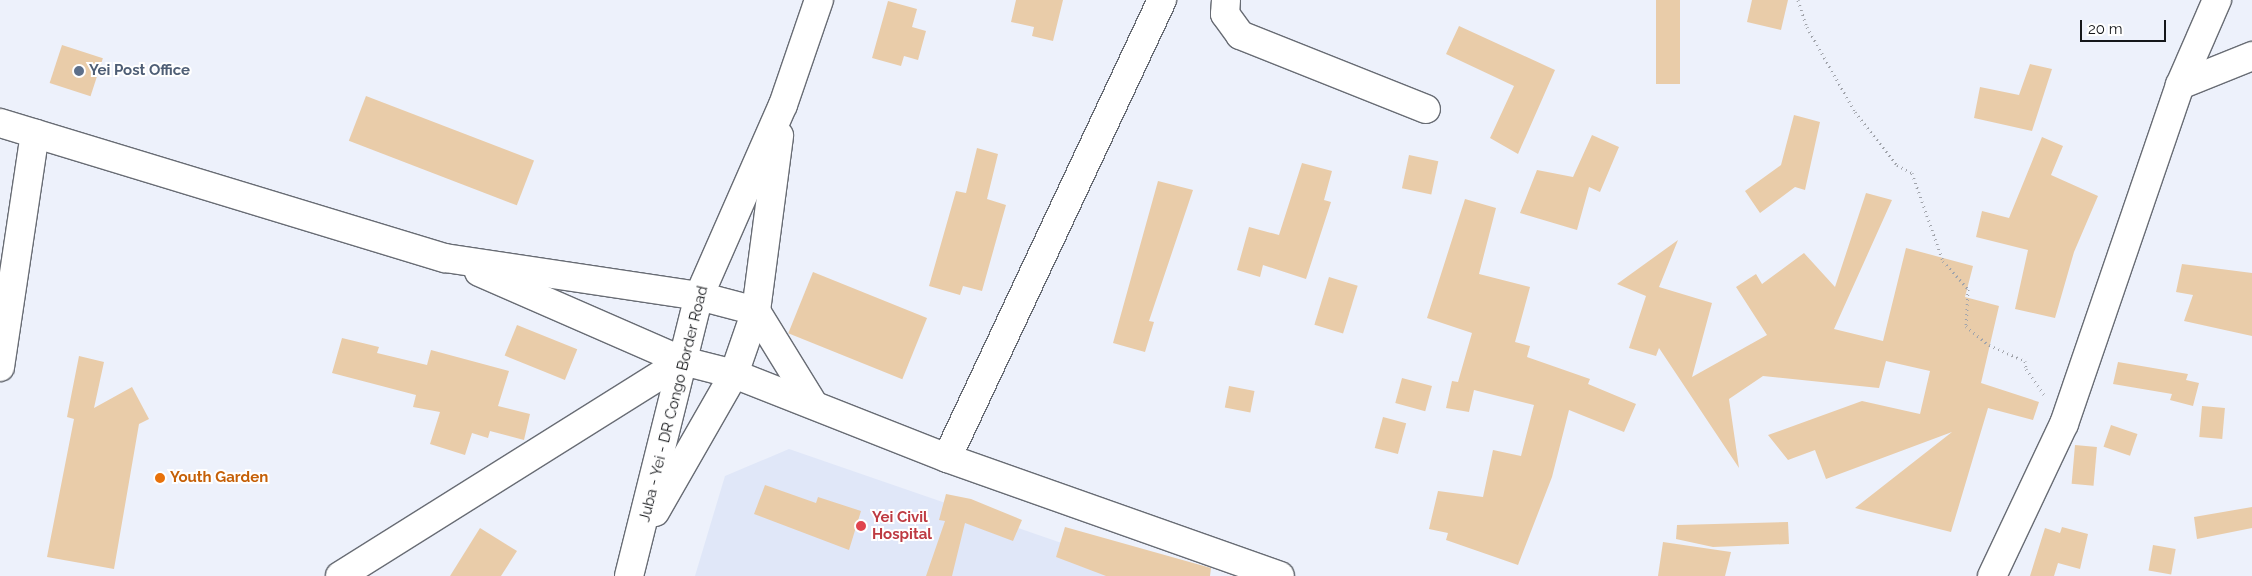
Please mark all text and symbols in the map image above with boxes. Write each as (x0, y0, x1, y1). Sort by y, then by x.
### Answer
scale bar (2082, 10, 2168, 42)
text: 20 m (2088, 20, 2123, 38)
place label: Yei Post Office (89, 62, 190, 80)
marker: Yei Post Office (73, 65, 85, 77)
street label: Juba - Yei - DR Congo Border Road (636, 284, 712, 524)
place label: Youth Garden (170, 469, 268, 487)
marker: Youth Garden (154, 472, 166, 484)
place label: Yei Civil Hospital (872, 508, 932, 543)
marker: Yei Civil Hospital (854, 519, 868, 533)

